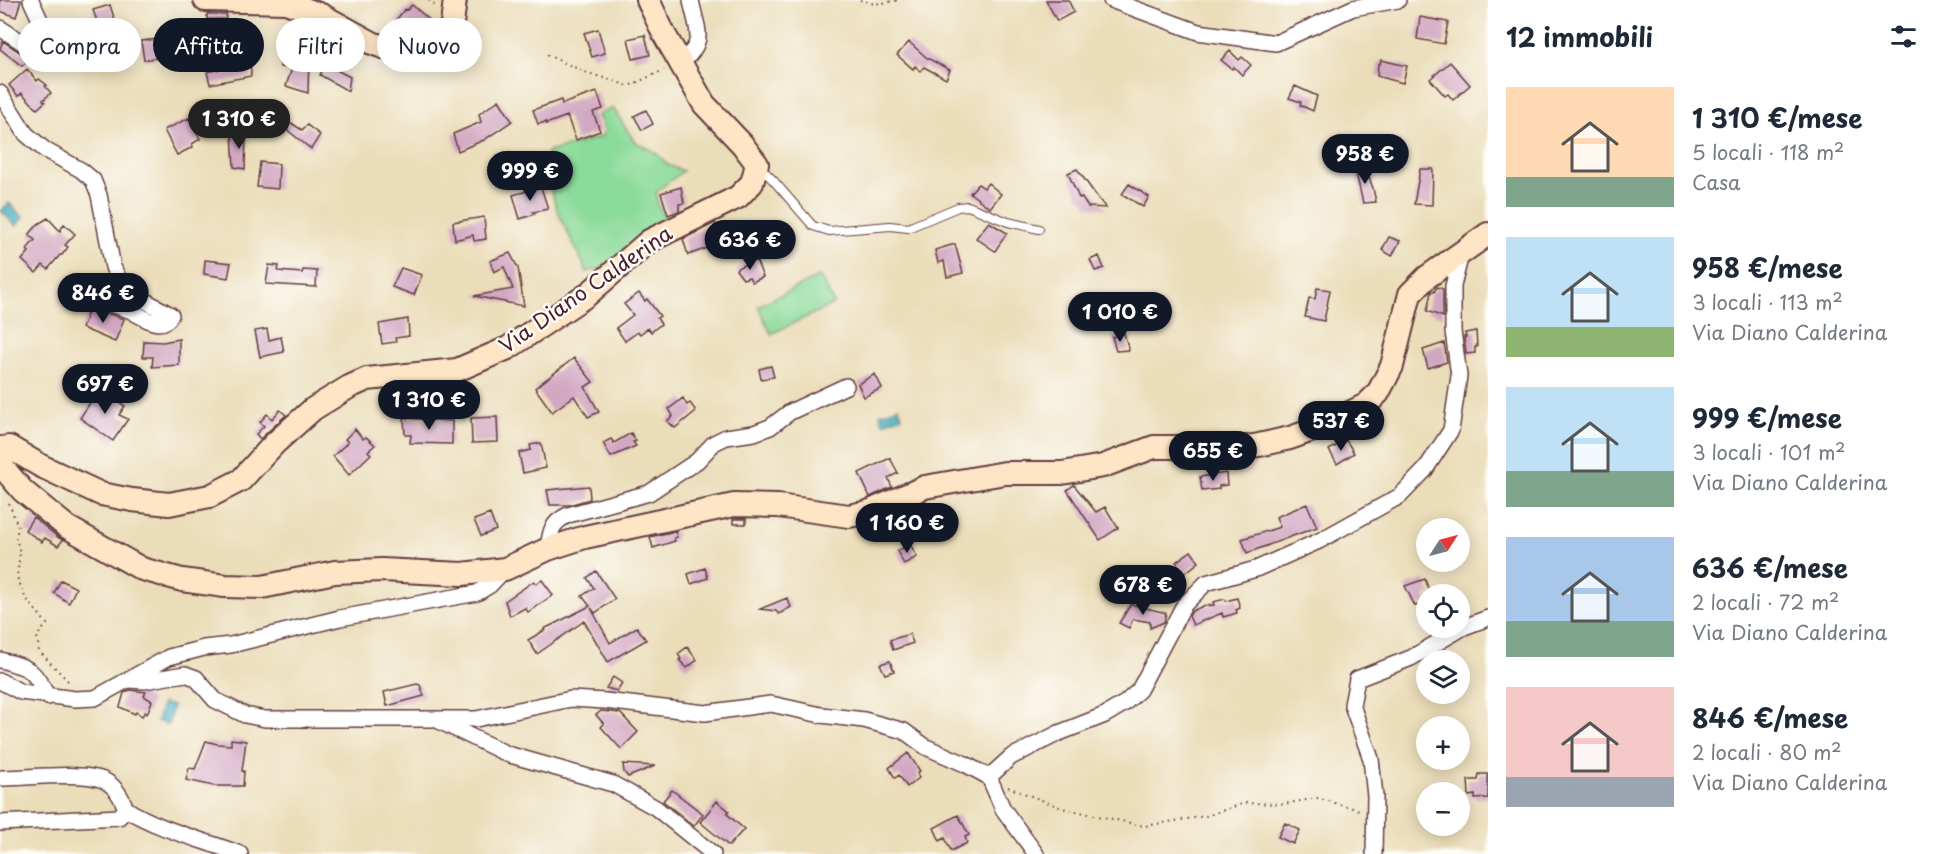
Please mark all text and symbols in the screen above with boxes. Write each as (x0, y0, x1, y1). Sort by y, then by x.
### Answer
text: 12 immobili (1506, 17, 1653, 56)
chip: Compra (18, 18, 141, 72)
chip: Affitta (153, 18, 264, 72)
chip: Filtri (276, 18, 365, 72)
chip: Nuovo (377, 18, 482, 72)
icon: filters (1887, 20, 1920, 53)
text: 1 310 €/mese (1692, 98, 1862, 137)
pin: 1 310 € (184, 99, 294, 150)
text: 1 310 € (202, 103, 276, 133)
icon: home (1554, 111, 1626, 183)
pin: 958 € (1323, 134, 1407, 185)
text: 5 locali · 118 m² (1692, 137, 1844, 167)
text: 958 € (1336, 138, 1394, 168)
pin: 999 € (488, 151, 572, 202)
text: 999 € (501, 155, 559, 185)
text: Casa (1692, 167, 1741, 197)
street label: Via Diano Calderina (492, 216, 679, 360)
pin: 636 € (708, 220, 792, 271)
text: 636 € (719, 224, 781, 254)
text: 958 €/mese (1692, 248, 1843, 287)
icon: home (1554, 261, 1626, 333)
pin: 846 € (61, 273, 145, 324)
text: 846 € (72, 277, 134, 307)
text: 3 locali · 113 m² (1692, 287, 1843, 317)
pin: 1 010 € (1065, 292, 1175, 343)
text: 1 010 € (1082, 296, 1158, 326)
text: Via Diano Calderina (1692, 317, 1887, 347)
pin: 697 € (63, 364, 147, 415)
text: 697 € (76, 368, 134, 398)
pin: 1 310 € (374, 380, 484, 431)
text: 1 310 € (392, 384, 466, 414)
text: 999 €/mese (1692, 398, 1842, 437)
pin: 537 € (1299, 401, 1383, 452)
text: 537 € (1312, 405, 1370, 435)
icon: home (1554, 411, 1626, 483)
pin: 655 € (1171, 431, 1255, 482)
text: 655 € (1183, 435, 1243, 465)
text: 3 locali · 101 m² (1692, 437, 1846, 467)
text: Via Diano Calderina (1692, 467, 1887, 497)
pin: 1 160 € (852, 503, 962, 554)
text: 1 160 € (870, 507, 944, 537)
north arrow (1416, 518, 1470, 572)
map controls (1416, 518, 1470, 836)
text: 636 €/mese (1692, 548, 1848, 587)
icon: home (1554, 561, 1626, 633)
pin: 678 € (1101, 565, 1185, 616)
text: 678 € (1114, 569, 1172, 599)
button: locate (1416, 584, 1470, 638)
text: 2 locali · 72 m² (1692, 587, 1839, 617)
text: Via Diano Calderina (1692, 617, 1887, 647)
button: layers (1416, 650, 1470, 704)
text: 846 €/mese (1692, 698, 1848, 737)
icon: home (1554, 711, 1626, 783)
button: + (1416, 716, 1470, 770)
text: 2 locali · 80 m² (1692, 737, 1842, 767)
text: Via Diano Calderina (1692, 767, 1887, 797)
button: − (1416, 782, 1470, 836)

